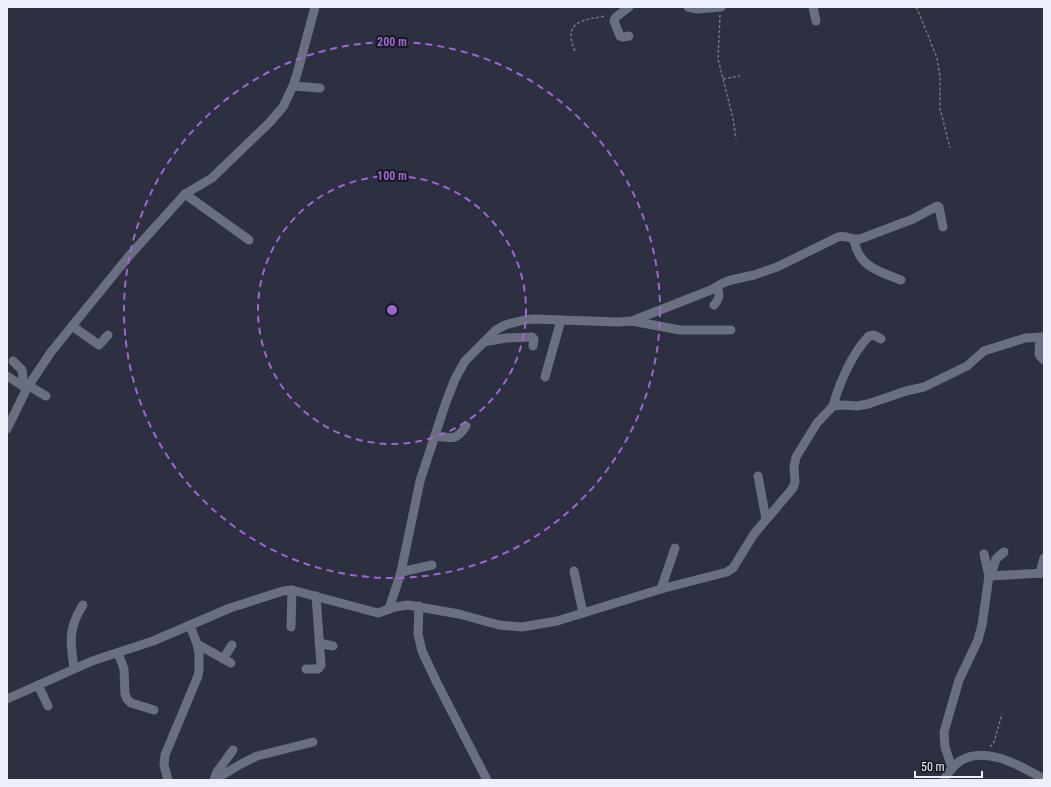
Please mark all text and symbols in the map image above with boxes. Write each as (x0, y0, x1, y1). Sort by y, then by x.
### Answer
text: 200 m (377, 35, 407, 49)
text: 100 m (377, 169, 407, 183)
centre of rings (385, 303, 399, 317)
scale bar (915, 753, 982, 779)
text: 50 m (921, 760, 945, 774)

